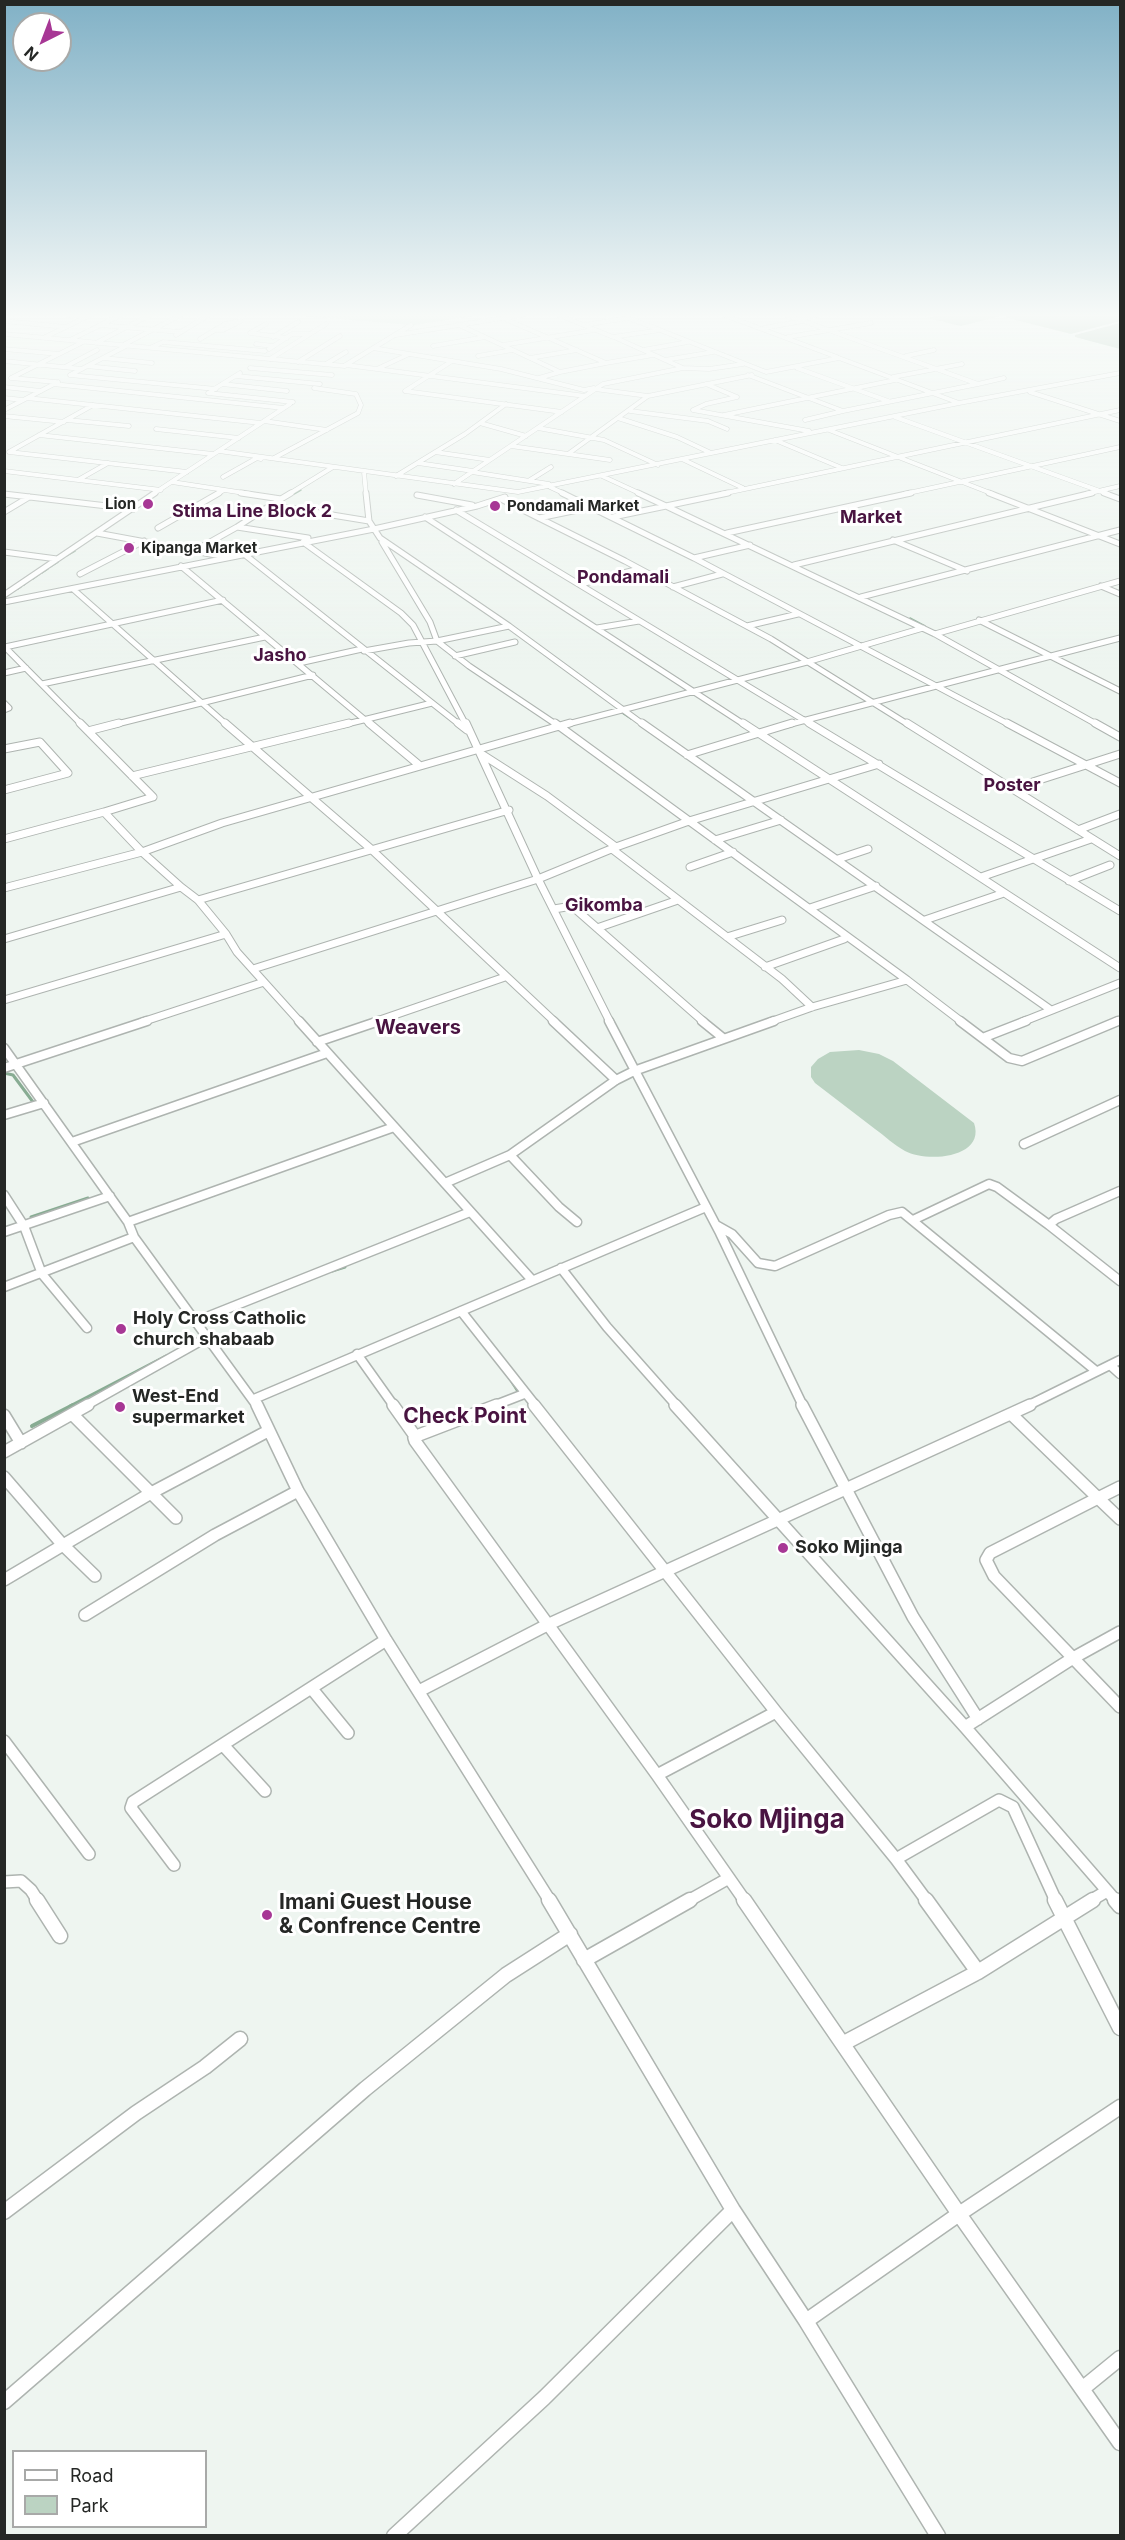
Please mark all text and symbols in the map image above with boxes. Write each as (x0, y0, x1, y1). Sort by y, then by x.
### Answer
north arrow (12, 12, 72, 72)
text: N (20, 42, 43, 65)
place label: Lion (105, 495, 136, 513)
marker: Lion (141, 497, 155, 511)
place label: Pondamali Market (507, 497, 639, 515)
marker: Pondamali Market (488, 499, 502, 513)
district label: Stima Line Block 2 (172, 501, 332, 523)
district label: Market (840, 507, 902, 529)
place label: Kipanga Market (141, 539, 257, 557)
marker: Kipanga Market (122, 541, 136, 555)
district label: Pondamali (577, 567, 669, 589)
district label: Jasho (253, 645, 307, 667)
district label: Poster (983, 775, 1041, 797)
district label: Gikomba (565, 895, 643, 917)
district label: Weavers (375, 1016, 461, 1040)
place label: Holy Cross Catholic church shabaab (133, 1308, 306, 1350)
marker: Holy Cross Catholic church shabaab (114, 1322, 128, 1336)
place label: West-End supermarket (132, 1386, 245, 1428)
marker: West-End supermarket (113, 1400, 127, 1414)
district label: Check Point (403, 1404, 527, 1430)
place label: Soko Mjinga (795, 1537, 903, 1559)
marker: Soko Mjinga (776, 1541, 790, 1555)
district label: Soko Mjinga (689, 1804, 845, 1836)
place label: Imani Guest House & Confrence Centre (279, 1890, 481, 1940)
marker: Imani Guest House & Confrence Centre (260, 1908, 274, 1922)
legend (12, 2450, 207, 2528)
text: Road (70, 2465, 113, 2486)
text: Park (70, 2495, 109, 2516)

